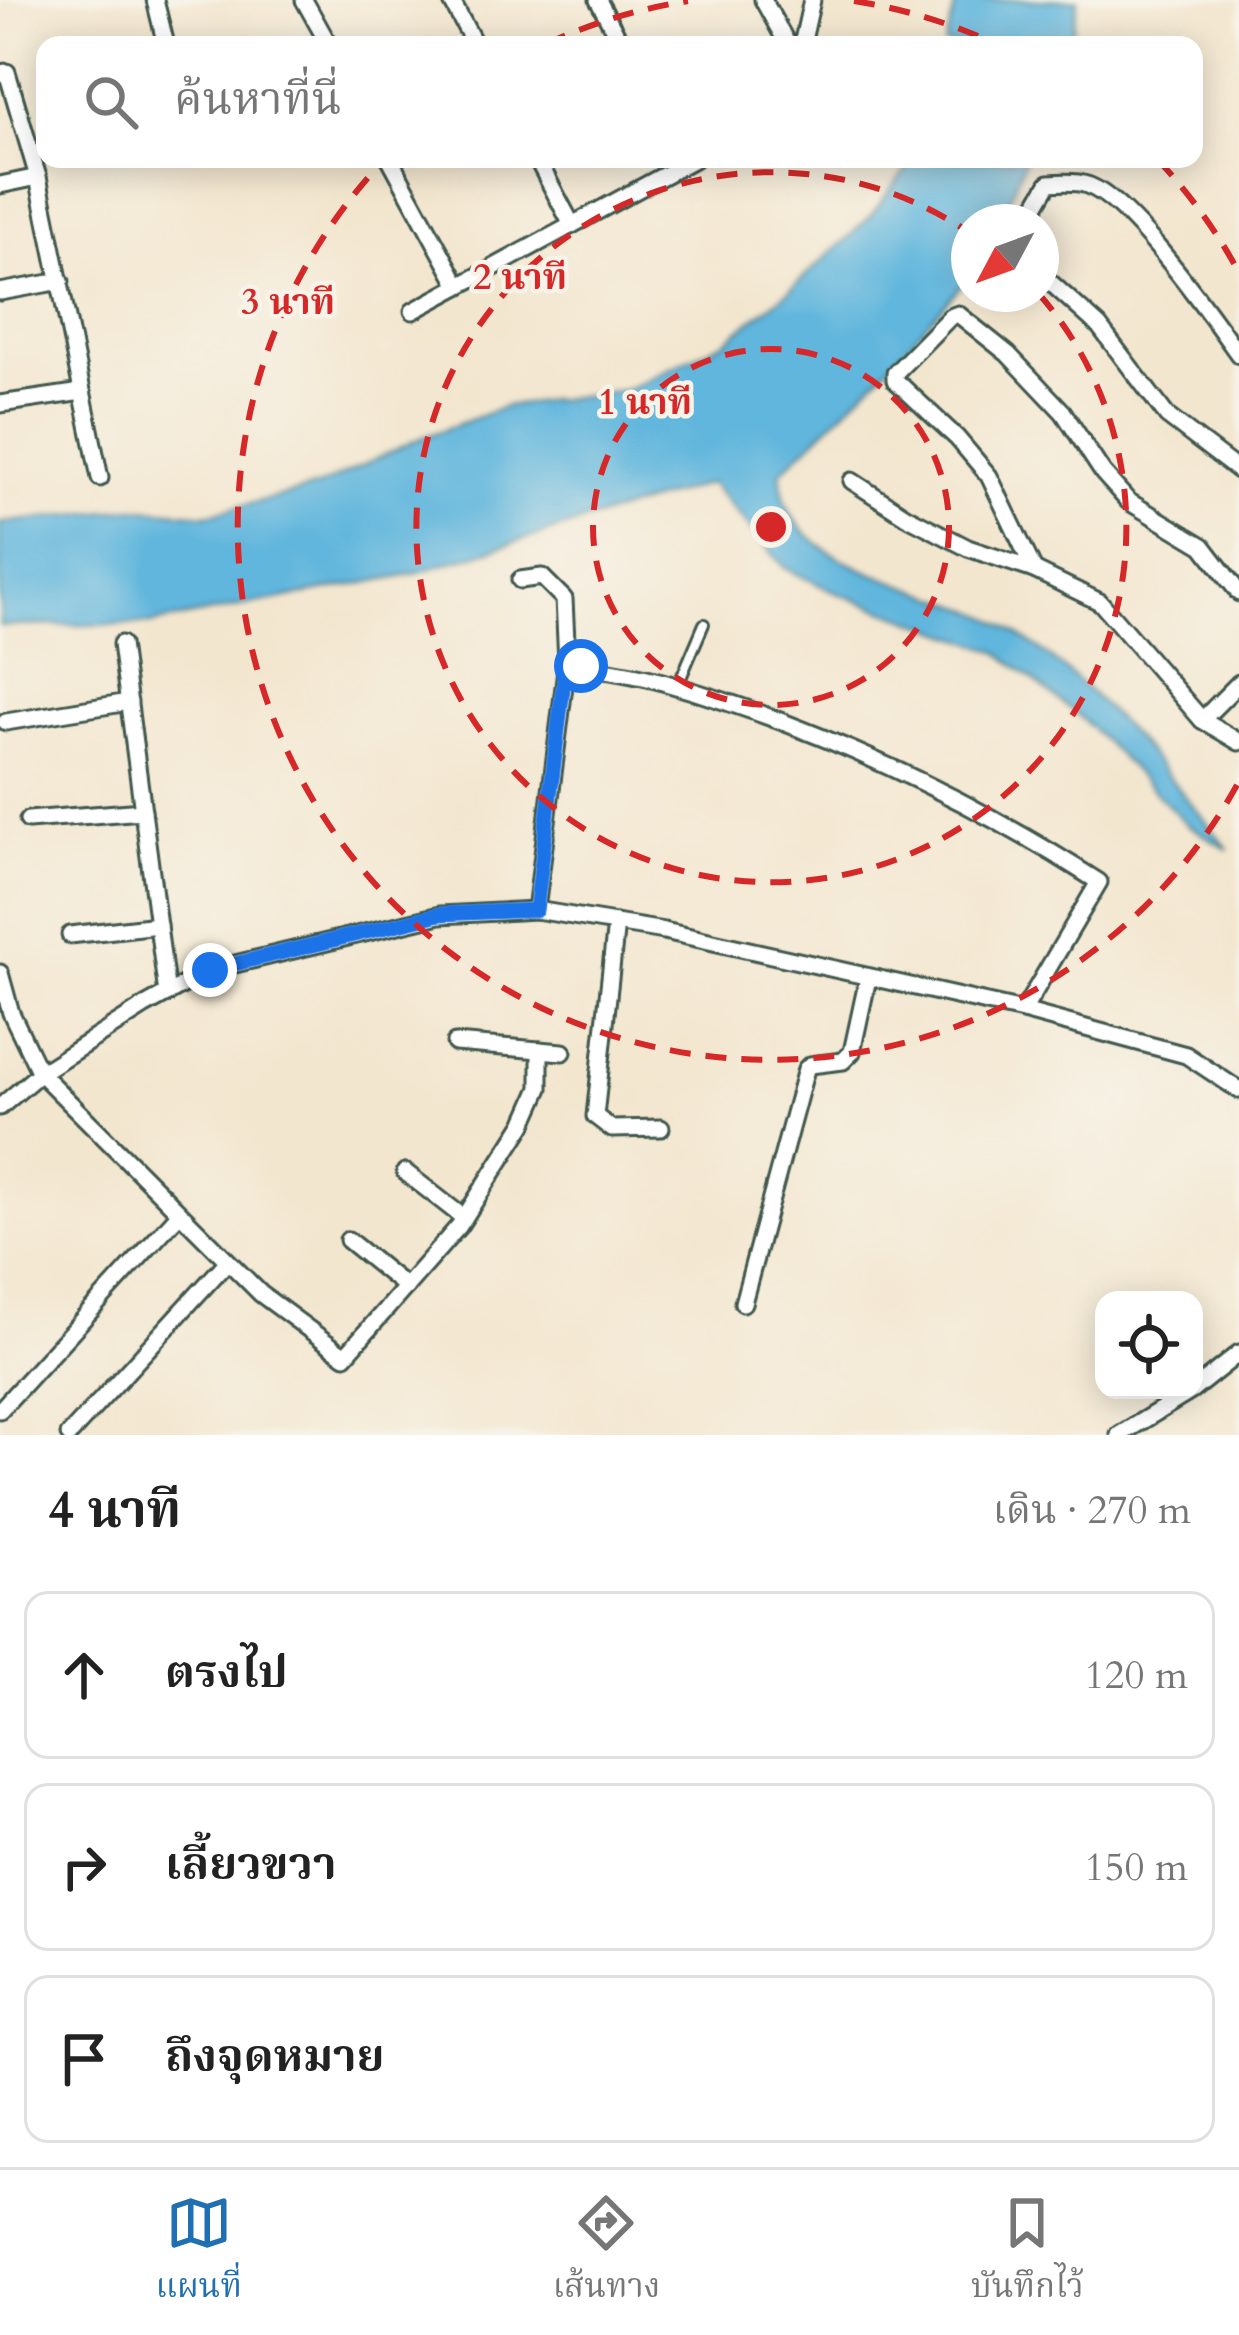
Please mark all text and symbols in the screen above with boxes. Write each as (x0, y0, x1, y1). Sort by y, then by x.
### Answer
search box (36, 36, 1203, 168)
icon: search (78, 69, 144, 135)
text: ค้นหาที่นี่ (174, 69, 342, 130)
north arrow (951, 204, 1059, 312)
text: 2 นาที (473, 253, 567, 302)
text: 3 นาที (241, 278, 335, 327)
text: 1 นาที (598, 378, 692, 427)
centre of rings (750, 506, 792, 548)
route start (554, 639, 608, 693)
route end (183, 943, 237, 997)
map controls (1095, 1291, 1203, 1399)
button: locate (1095, 1291, 1203, 1399)
text: 4 นาที (48, 1476, 181, 1546)
text: เดิน · 270 m (993, 1484, 1191, 1537)
icon: ahead (51, 1642, 117, 1708)
text: ตรงไป (165, 1642, 288, 1703)
text: 120 m (1085, 1649, 1188, 1702)
icon: right (51, 1834, 117, 1900)
text: เลี้ยวขวา (165, 1834, 337, 1895)
text: 150 m (1085, 1841, 1188, 1894)
icon: arrive (51, 2026, 117, 2092)
text: ถึงจุดหมาย (165, 2026, 385, 2087)
tab: แผนที่ (155, 2190, 242, 2315)
tab: เส้นทาง (553, 2190, 660, 2315)
tab: บันทึกไว้ (971, 2190, 1084, 2315)

